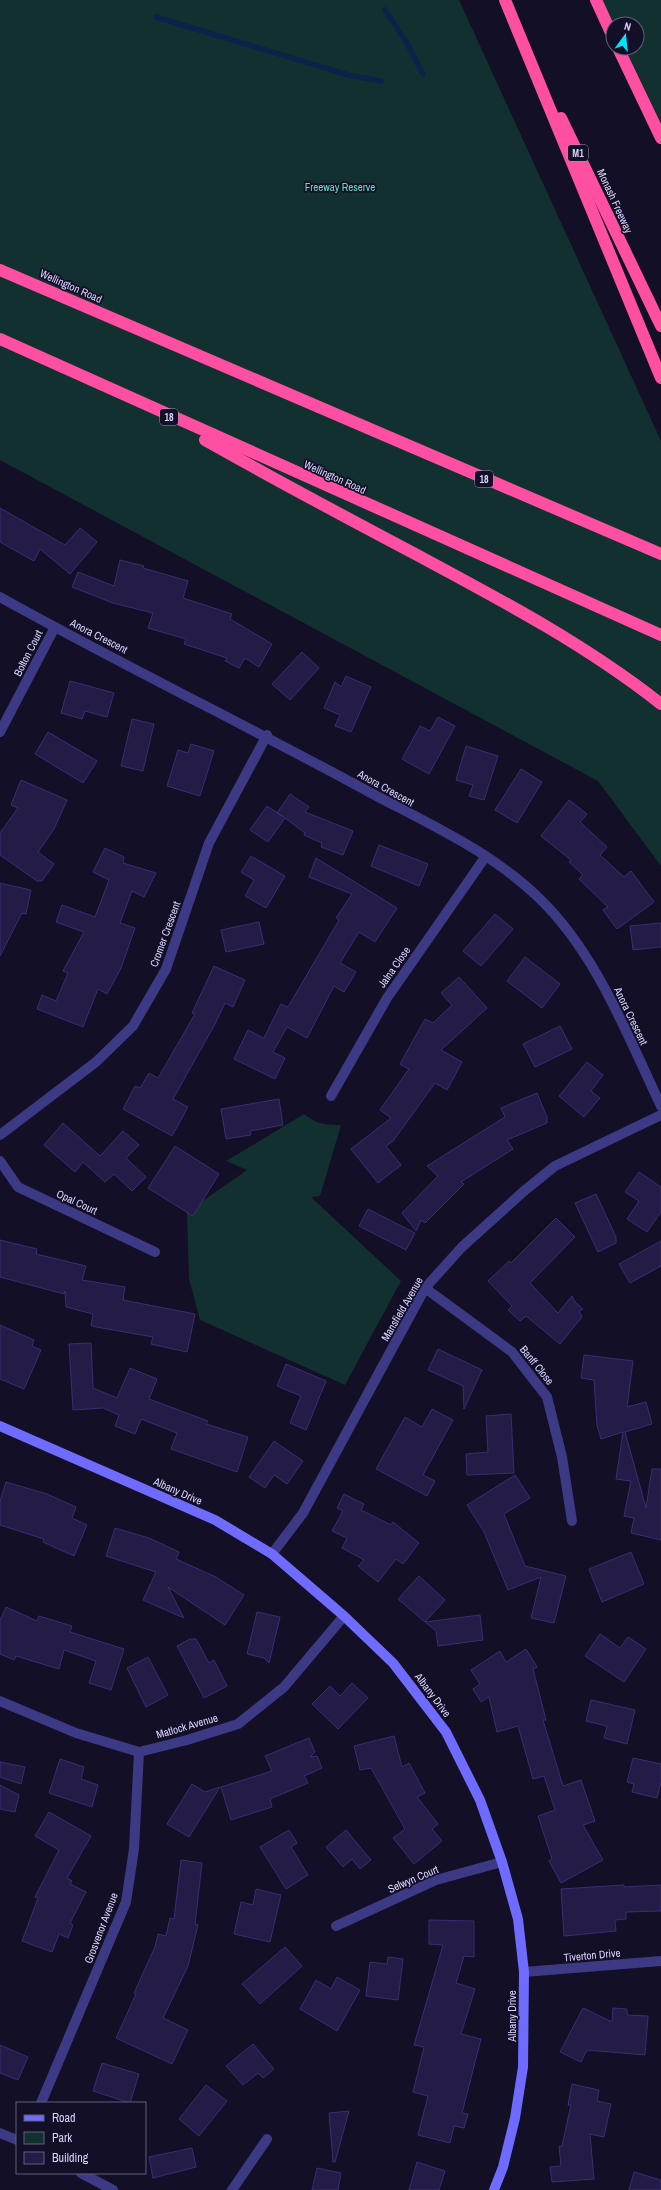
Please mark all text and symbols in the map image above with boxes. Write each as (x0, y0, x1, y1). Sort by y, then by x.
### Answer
north arrow (605, 16, 645, 56)
text: N (623, 19, 633, 34)
road number: M1 (568, 145, 588, 161)
street label: Monash Freeway (594, 167, 636, 236)
park label: Freeway Reserve (305, 180, 375, 194)
street label: Wellington Road (38, 266, 104, 306)
road number: 18 (160, 409, 178, 425)
street label: Wellington Road (302, 457, 368, 497)
road number: 18 (475, 471, 493, 487)
street label: Anora Crescent (67, 615, 131, 657)
street label: Bolton Court (10, 627, 46, 679)
street label: Anora Crescent (354, 766, 417, 810)
street label: Cromer Crescent (147, 899, 183, 969)
street label: Jalna Close (375, 944, 413, 990)
street label: Anora Crescent (611, 984, 651, 1048)
street label: Opal Court (54, 1186, 100, 1218)
street label: Mansfield Avenue (378, 1275, 426, 1343)
street label: Banff Close (517, 1343, 557, 1387)
street label: Albany Drive (151, 1474, 204, 1508)
street label: Albany Drive (411, 1669, 454, 1720)
street label: Matlock Avenue (155, 1711, 219, 1741)
street label: Selwyn Court (386, 1862, 441, 1896)
street label: Grosvenor Avenue (81, 1891, 121, 1965)
street label: Tiverton Drive (563, 1946, 621, 1964)
street label: Albany Drive (505, 1990, 519, 2043)
legend (16, 2102, 146, 2174)
text: Road (52, 2110, 76, 2126)
text: Park (52, 2130, 72, 2146)
text: Building (52, 2150, 89, 2166)

